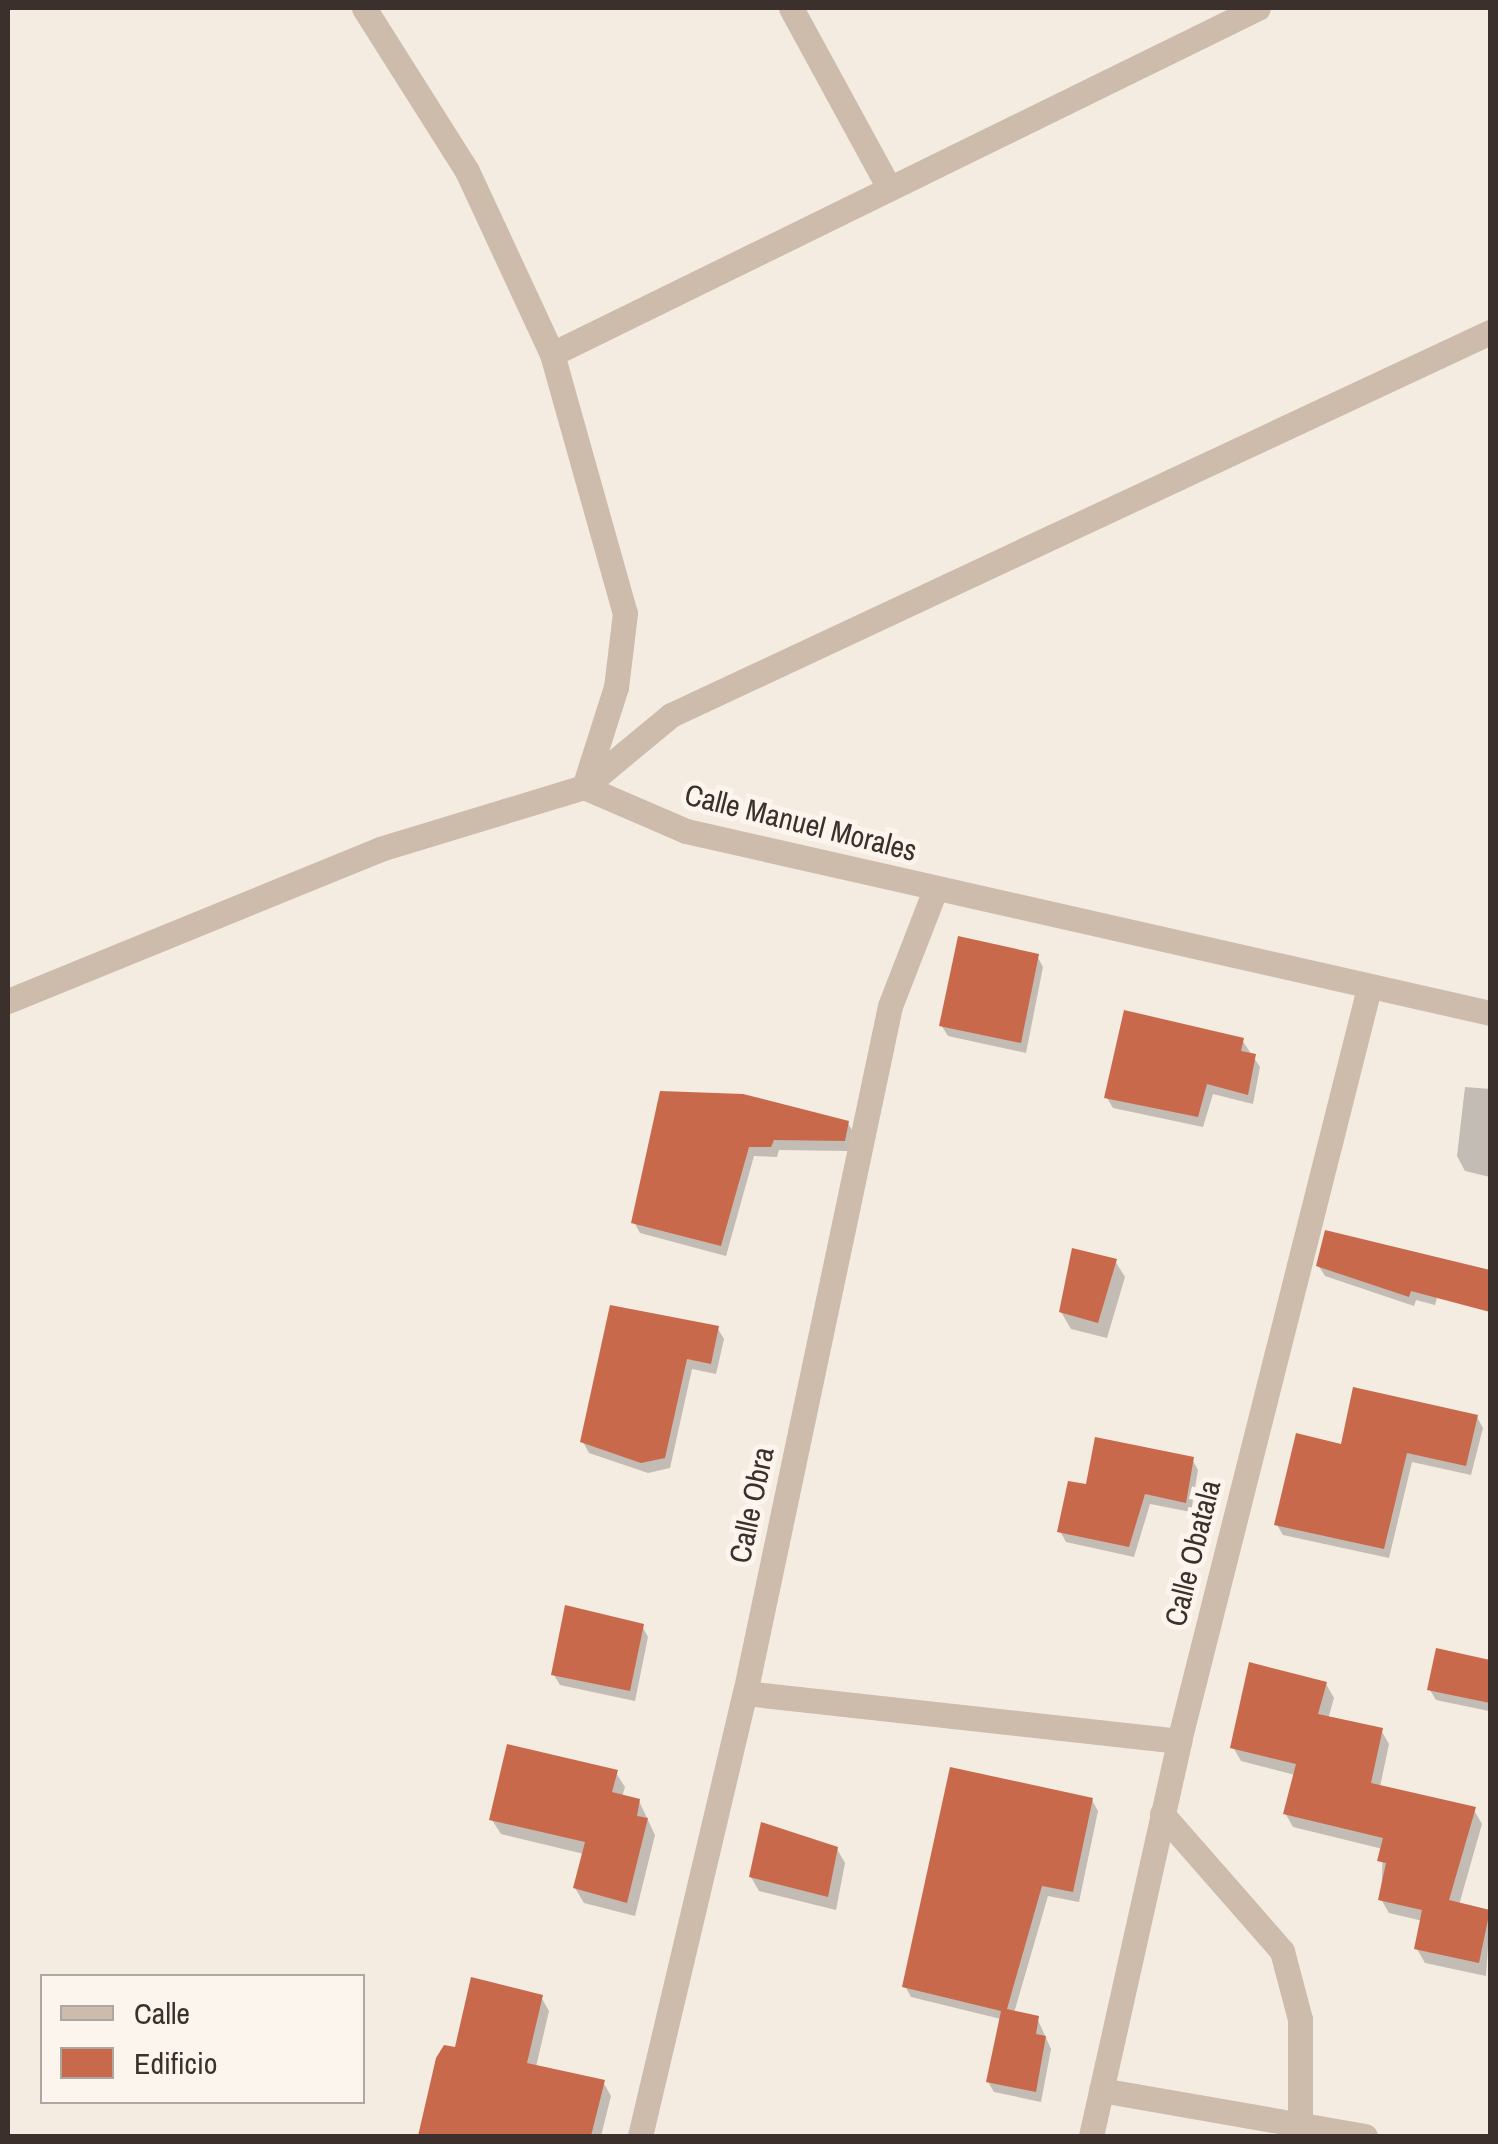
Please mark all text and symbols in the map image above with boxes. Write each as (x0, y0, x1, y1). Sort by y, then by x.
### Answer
street label: Calle Manuel Morales (681, 776, 921, 868)
street label: Calle Obra (721, 1444, 781, 1566)
street label: Calle Obatala (1157, 1476, 1227, 1630)
legend (40, 1974, 365, 2104)
text: Calle (134, 1993, 190, 2033)
text: Edificio (134, 2043, 217, 2083)

